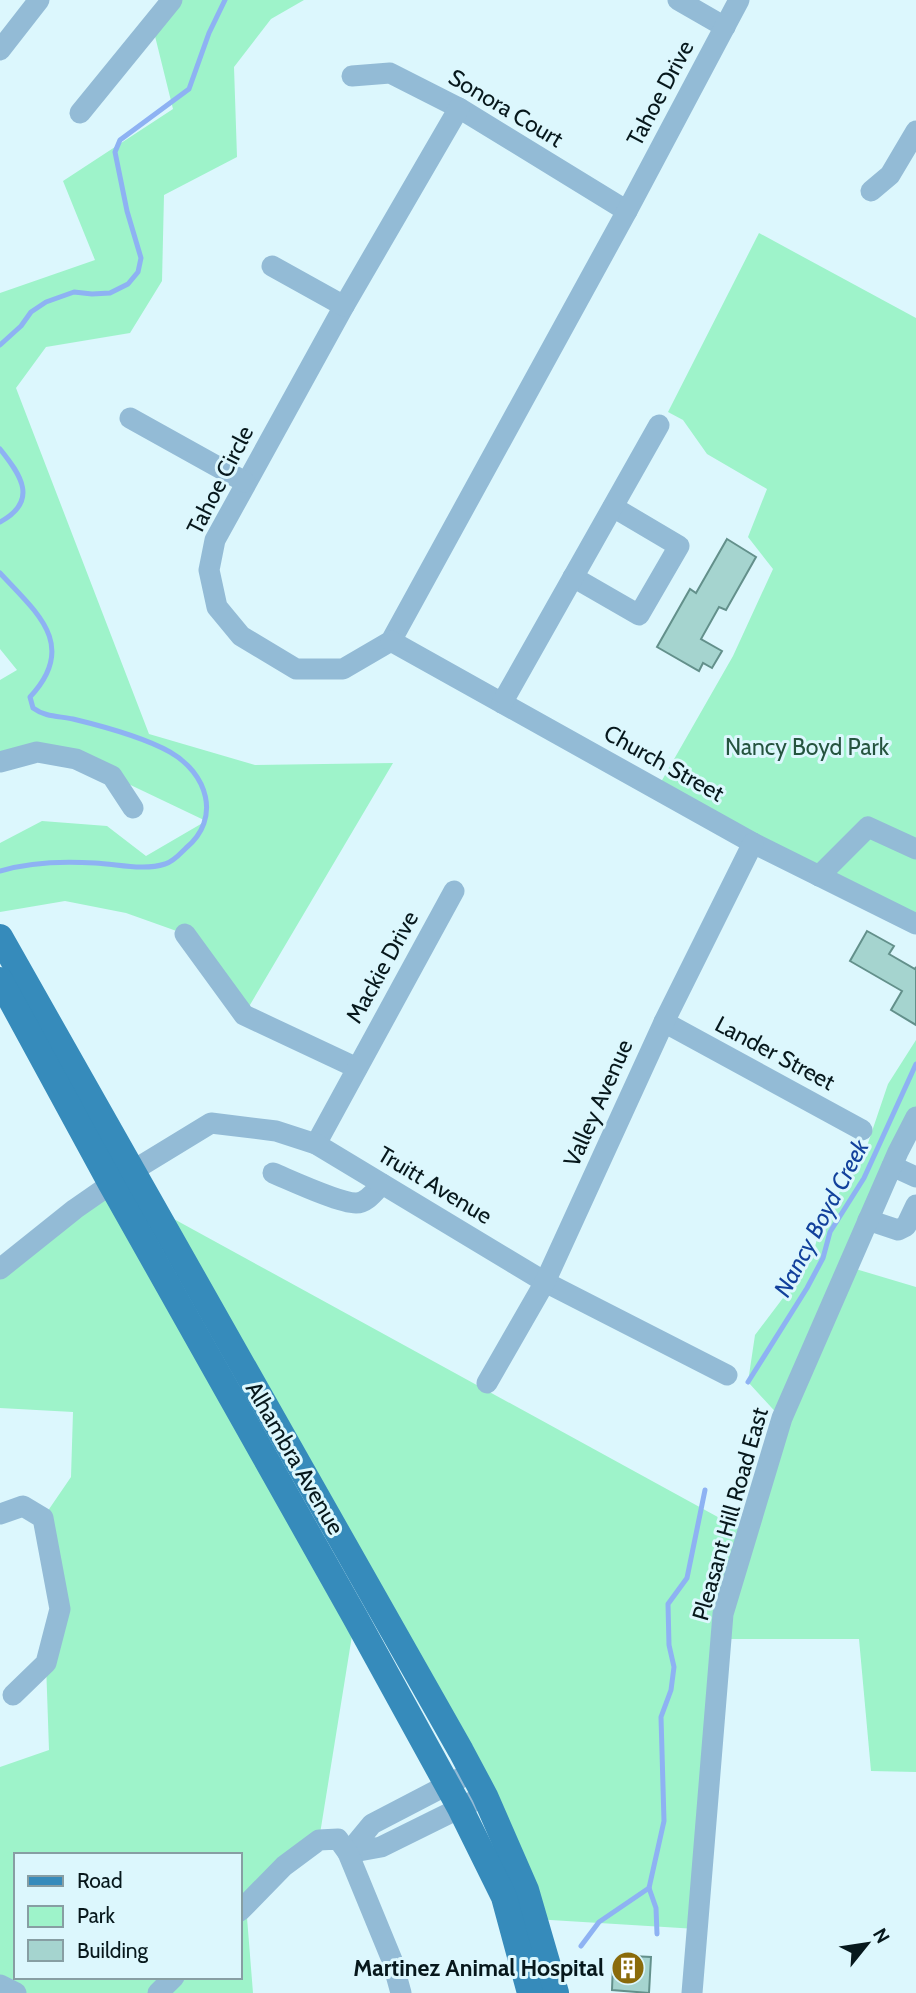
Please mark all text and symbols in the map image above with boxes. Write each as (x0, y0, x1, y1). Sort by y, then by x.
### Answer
street label: Tahoe Drive (621, 35, 700, 151)
street label: Sonora Court (444, 63, 568, 153)
street label: Tahoe Circle (181, 421, 259, 539)
street label: Church Street (599, 719, 729, 808)
park label: Nancy Boyd Park (725, 733, 890, 761)
street label: Mackie Drive (340, 906, 424, 1028)
street label: Lander Street (710, 1010, 840, 1096)
street label: Valley Avenue (557, 1035, 639, 1171)
water label: Nancy Boyd Creek (767, 1134, 875, 1301)
street label: Truitt Avenue (373, 1140, 497, 1230)
street label: Alhambra Avenue (240, 1376, 350, 1540)
street label: Pleasant Hill Road East (686, 1404, 774, 1624)
legend (14, 1853, 242, 1979)
text: Road (77, 1868, 123, 1893)
text: Park (77, 1903, 115, 1928)
north arrow (832, 1909, 902, 1979)
text: N (868, 1924, 895, 1947)
text: Building (77, 1938, 149, 1963)
building icon: Martinez Animal Hospital (609, 1949, 647, 1987)
place label: Martinez Animal Hospital (353, 1954, 604, 1982)

